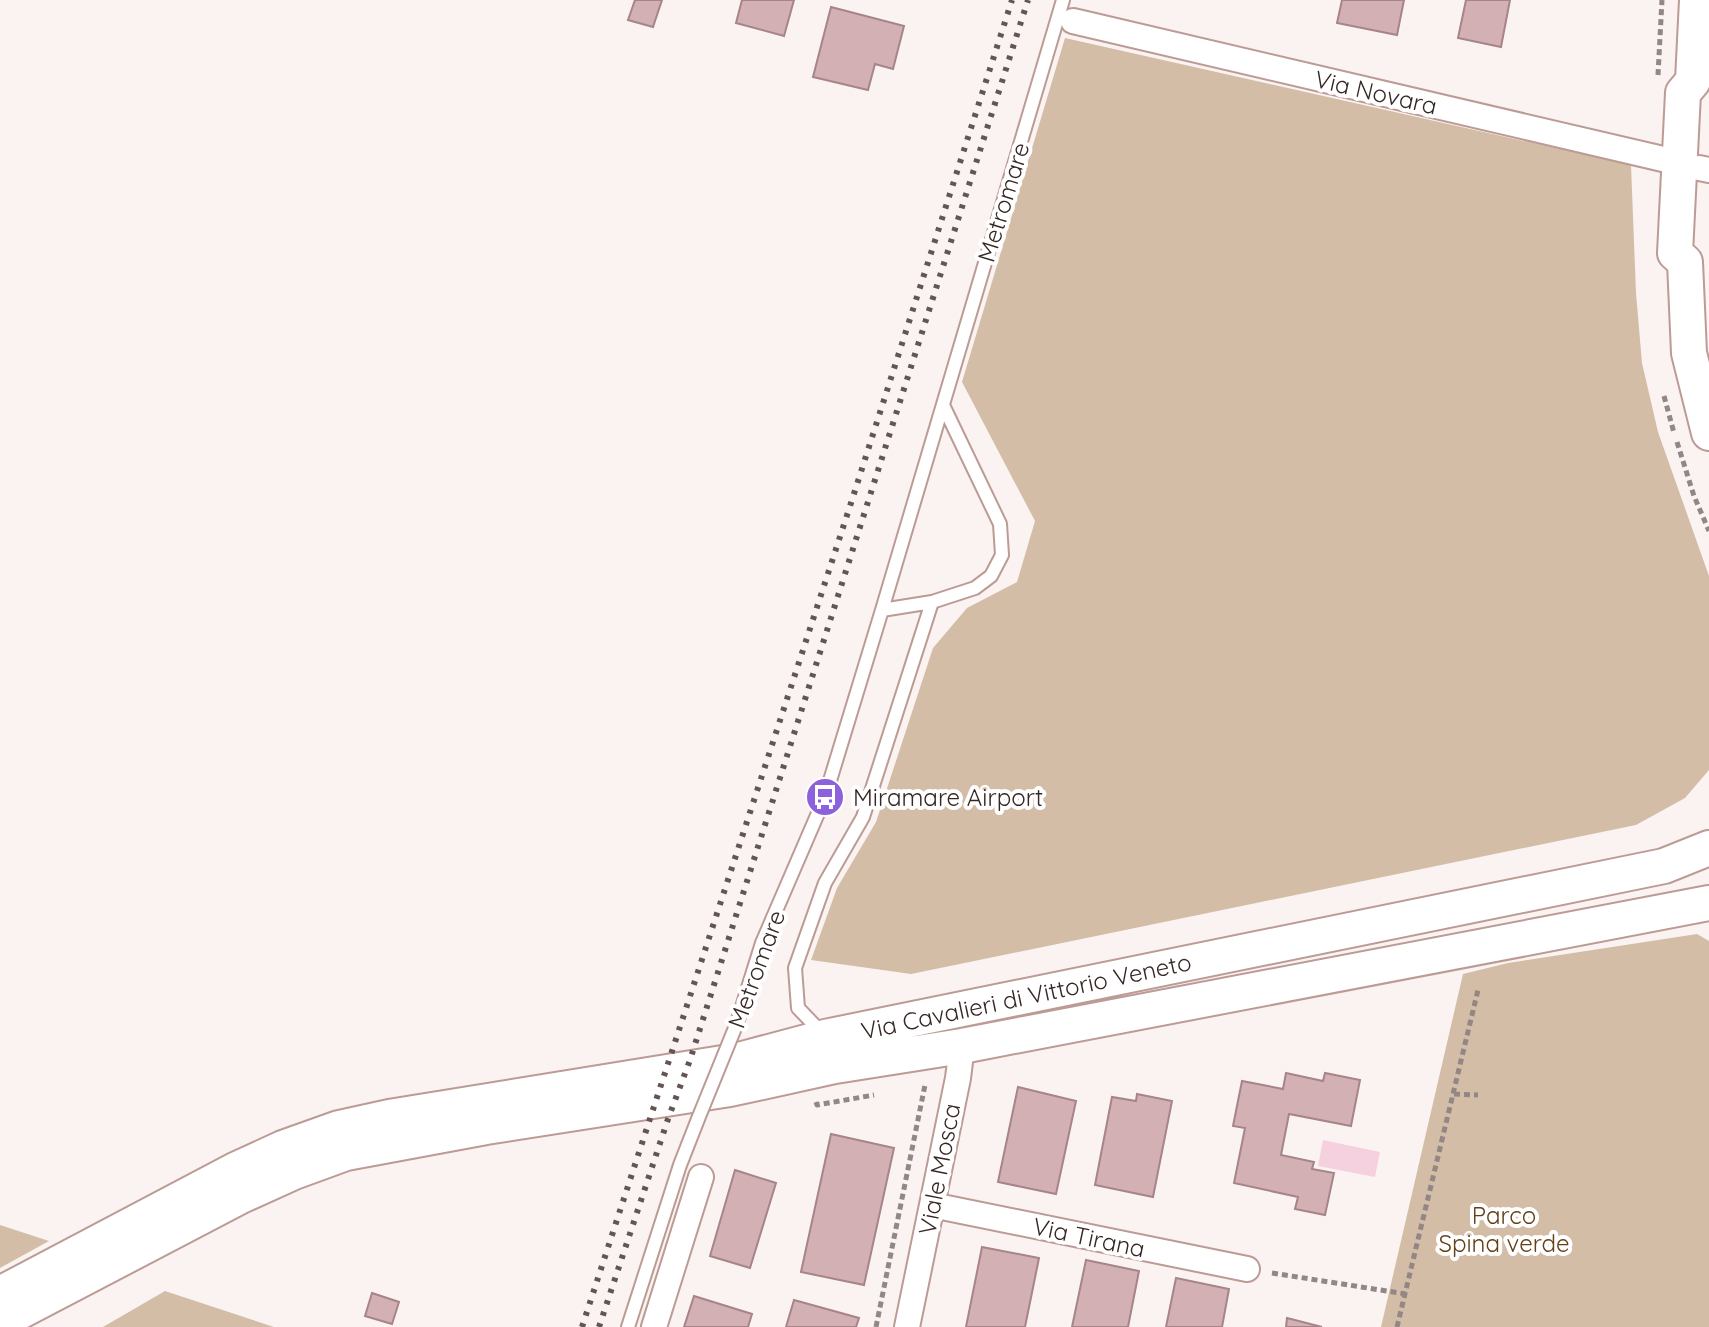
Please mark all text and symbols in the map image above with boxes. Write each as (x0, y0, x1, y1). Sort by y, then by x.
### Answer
street label: Via Novara (1312, 63, 1440, 121)
street label: Metromare (971, 139, 1035, 265)
bus stop icon: Miramare Airport (804, 776, 846, 818)
place label: Miramare Airport (853, 782, 1043, 812)
street label: Metromare (721, 906, 791, 1032)
street label: Via Cavalieri di Vittorio Veneto (858, 946, 1194, 1046)
street label: Viale Mosca (912, 1101, 966, 1237)
park label: Parco Spina verde (1438, 1200, 1570, 1258)
street label: Via Tirana (1030, 1211, 1148, 1263)

